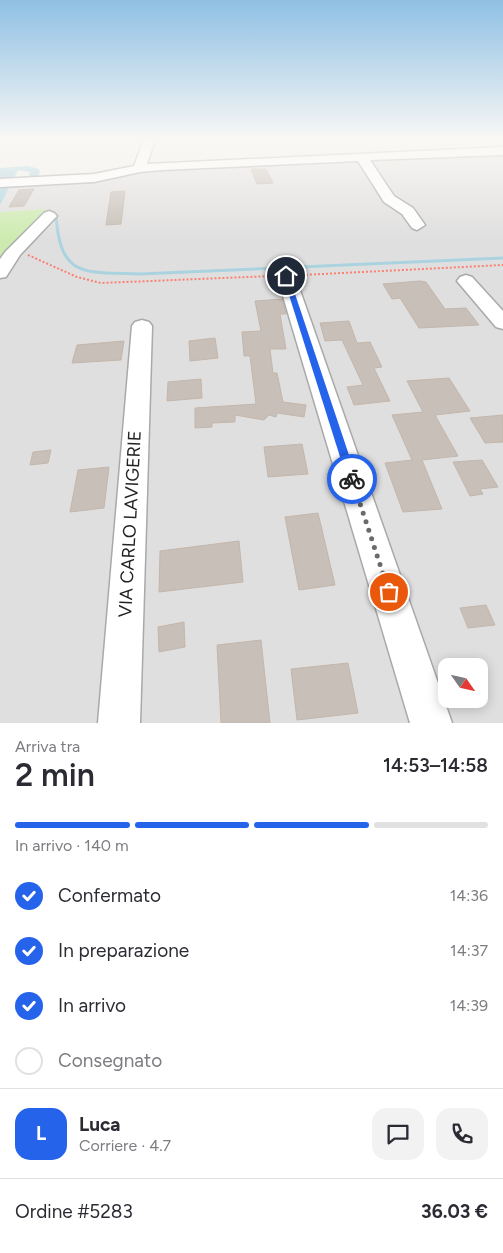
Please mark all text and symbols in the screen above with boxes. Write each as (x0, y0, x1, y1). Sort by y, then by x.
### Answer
pin (265, 255, 307, 297)
icon: home (272, 262, 300, 290)
street label: VIA CARLO LAVIGERIE (114, 430, 146, 618)
courier (327, 454, 377, 504)
icon: bike (338, 465, 366, 493)
pin (368, 571, 410, 613)
icon: bag (375, 578, 403, 606)
north arrow (438, 658, 488, 708)
map controls (438, 658, 488, 708)
text: Arriva tra (15, 737, 80, 756)
text: 14:53–14:58 (383, 754, 488, 777)
text: 2 min (15, 756, 95, 794)
text: In arrivo · 140 m (15, 836, 129, 855)
icon: check (15, 882, 43, 910)
text: Confermato (58, 884, 161, 907)
text: 14:36 (450, 886, 488, 905)
icon: check (15, 937, 43, 965)
text: In preparazione (58, 939, 189, 962)
text: 14:37 (450, 941, 488, 960)
icon: check (15, 992, 43, 1020)
text: In arrivo (58, 994, 126, 1017)
text: 14:39 (450, 996, 488, 1015)
text: Consegnato (58, 1049, 162, 1072)
button: chat (372, 1108, 424, 1160)
button: phone (436, 1108, 488, 1160)
text: Luca (79, 1113, 121, 1136)
text: L (36, 1122, 46, 1145)
text: Corriere · 4.7 (79, 1136, 171, 1155)
text: Ordine #5283 (15, 1200, 133, 1223)
text: 36.03 € (421, 1200, 488, 1223)

